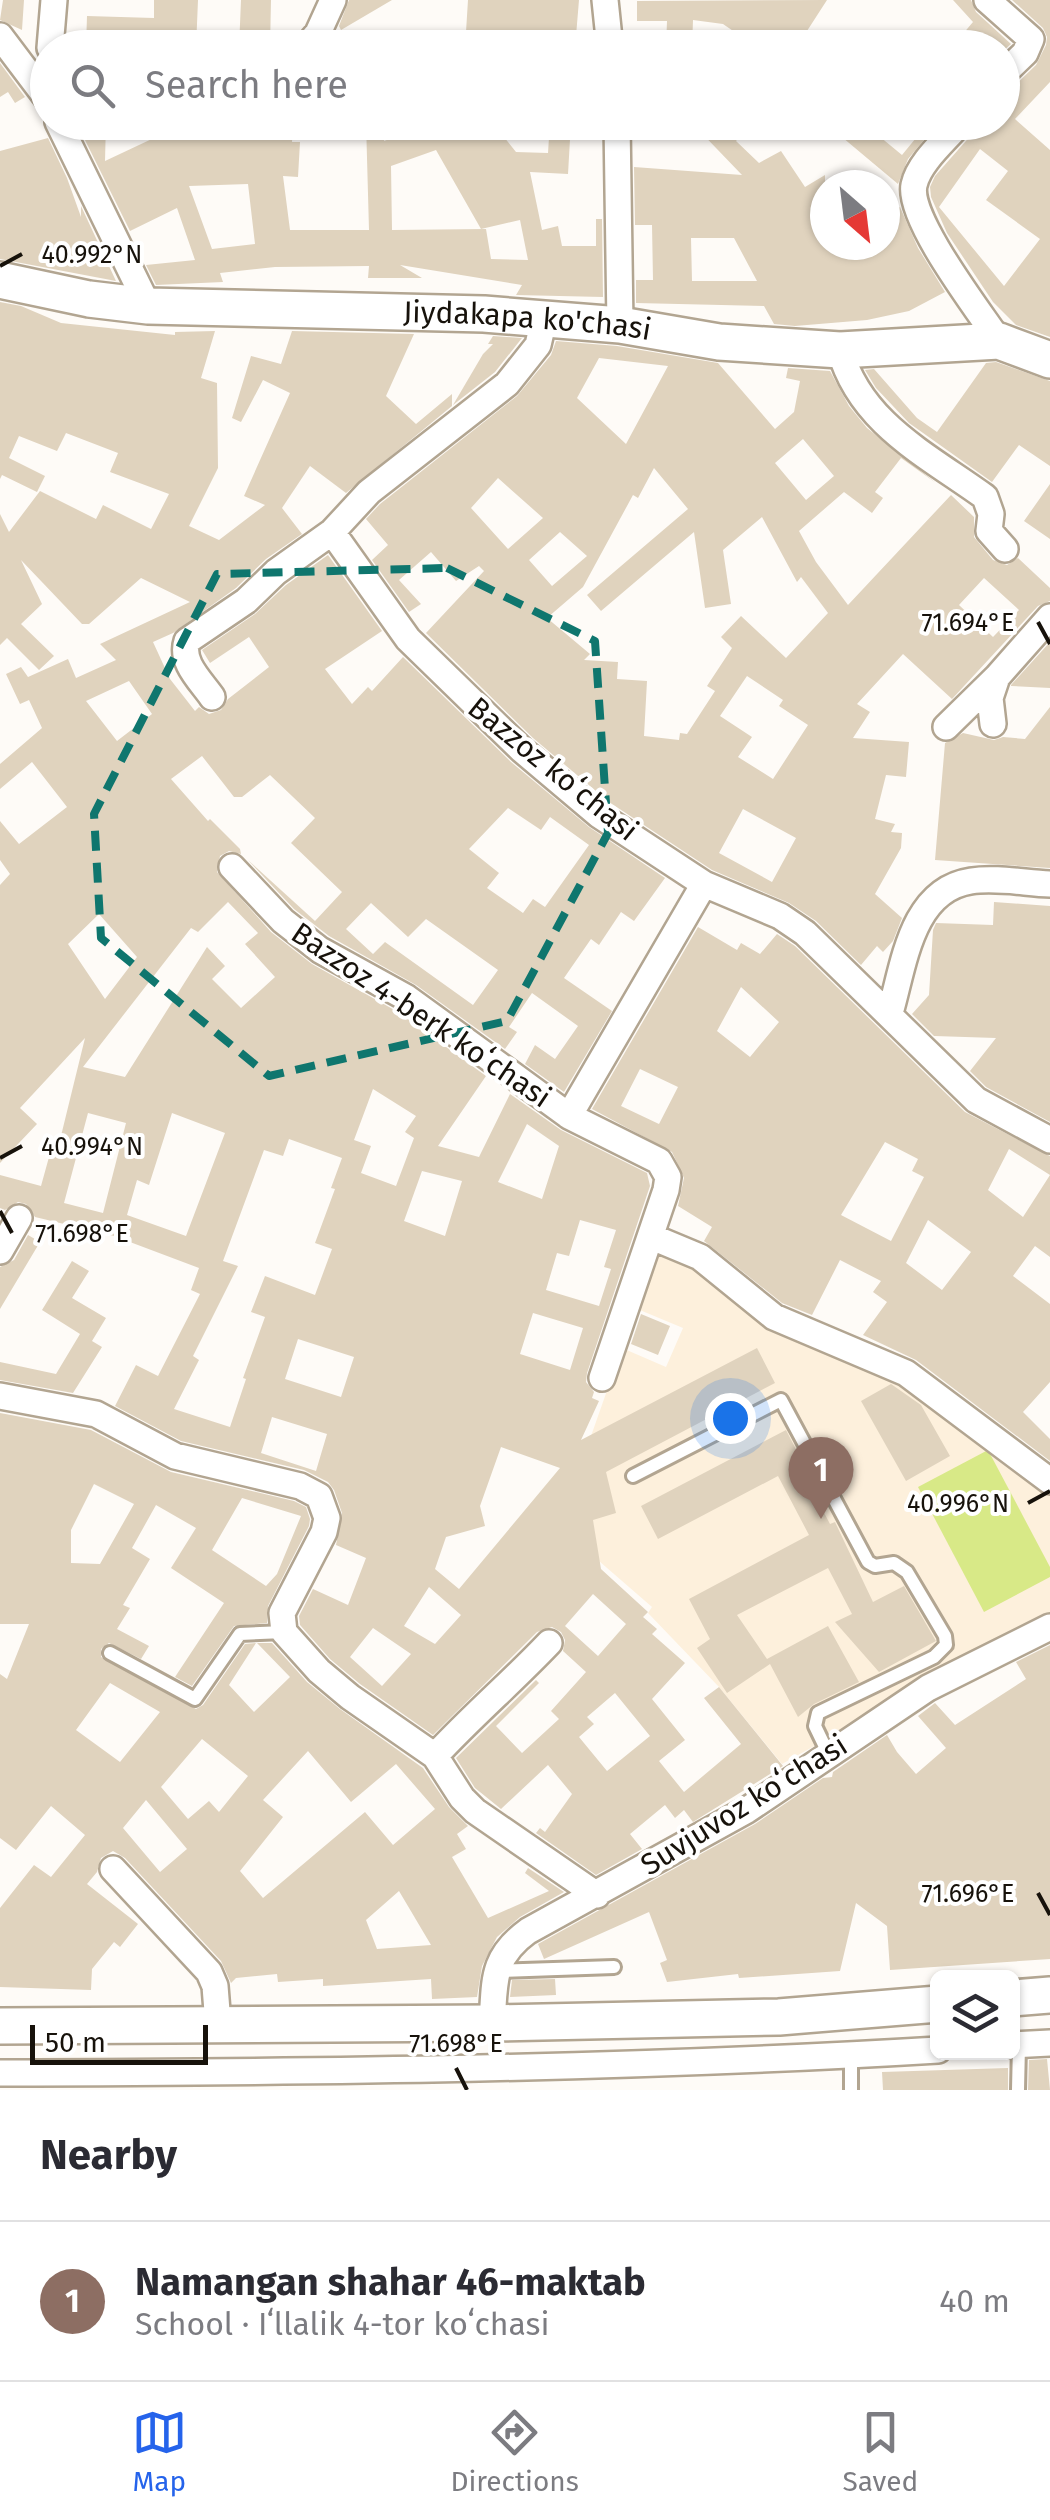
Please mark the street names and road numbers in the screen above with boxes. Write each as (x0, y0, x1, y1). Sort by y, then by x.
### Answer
street label: Jiydakapa ko'chasi (403, 294, 654, 348)
street label: Bazzoz koʻchasi (461, 690, 645, 848)
street label: Bazzoz 4-berk koʻchasi (284, 915, 558, 1115)
street label: Suvjuvoz koʻchasi (634, 1727, 854, 1883)

